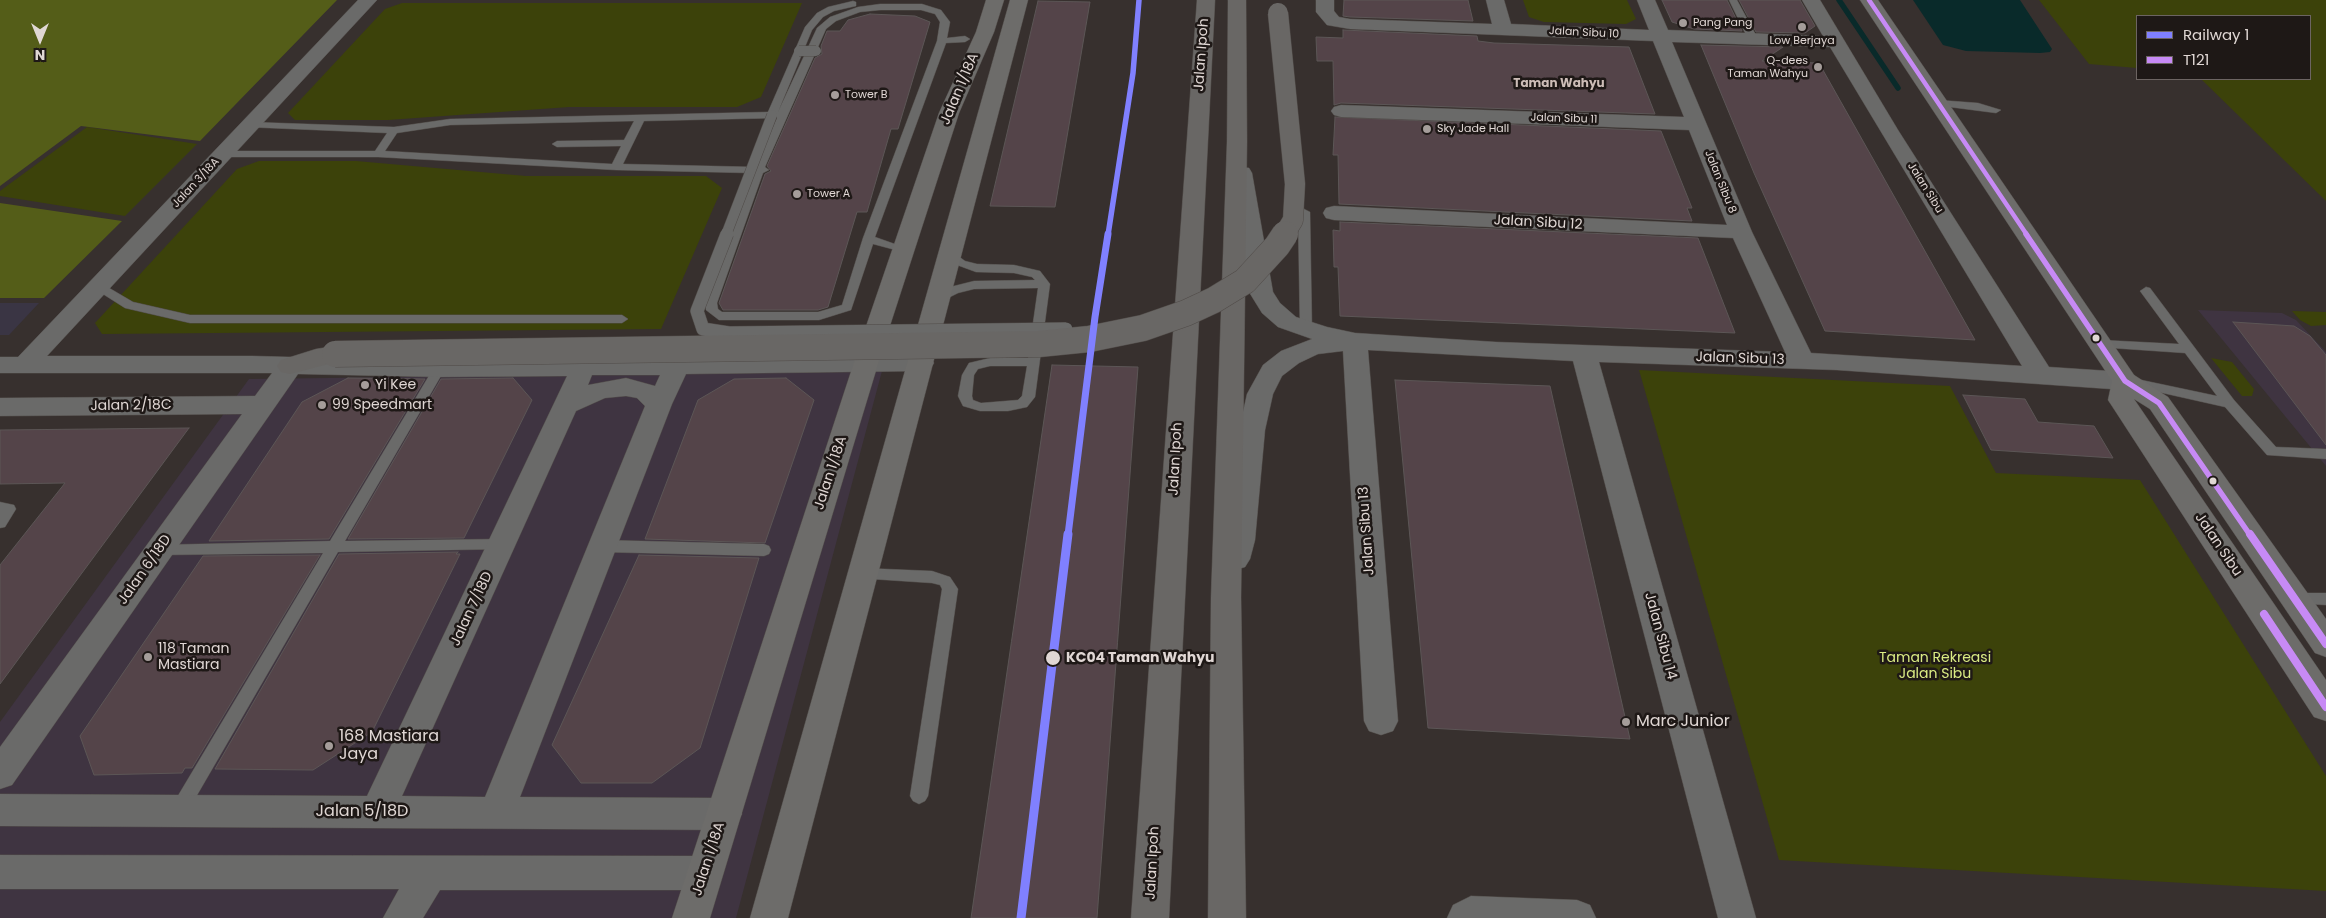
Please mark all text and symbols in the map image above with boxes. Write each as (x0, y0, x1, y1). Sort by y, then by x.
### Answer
north arrow (15, 15, 65, 65)
legend (2136, 15, 2311, 80)
place label: Pang Pang (1693, 16, 1752, 30)
marker: Pang Pang (1677, 17, 1689, 29)
street label: Jalan Ipoh (1191, 18, 1213, 92)
marker: Low Berjaya (1796, 21, 1808, 33)
text: Railway 1 (2183, 24, 2249, 45)
street label: Jalan Sibu 10 (1549, 25, 1619, 41)
place label: Low Berjaya (1769, 34, 1835, 48)
text: N (35, 45, 45, 65)
text: T121 (2183, 49, 2209, 70)
street label: Jalan 1/18A (937, 51, 983, 127)
place label: Q-dees Taman Wahyu (1727, 54, 1808, 80)
marker: Q-dees Taman Wahyu (1812, 61, 1824, 73)
district label: Taman Wahyu (1513, 77, 1605, 91)
place label: Tower B (845, 88, 888, 102)
marker: Tower B (829, 89, 841, 101)
street label: Jalan Sibu 11 (1530, 111, 1598, 127)
place label: Sky Jade Hall (1437, 122, 1509, 136)
marker: Sky Jade Hall (1421, 123, 1433, 135)
street label: Jalan Sibu 8 (1701, 149, 1739, 215)
street label: Jalan 3/18A (170, 155, 222, 211)
street label: Jalan Sibu (1904, 160, 1946, 216)
place label: Tower A (807, 187, 850, 201)
marker: Tower A (791, 188, 803, 200)
street label: Jalan Sibu 12 (1493, 212, 1583, 234)
unlabelled marker (2091, 333, 2101, 343)
street label: Jalan Sibu 13 (1695, 349, 1785, 369)
place label: Yi Kee (375, 377, 416, 393)
marker: Yi Kee (359, 379, 371, 391)
street label: Jalan 2/18C (90, 397, 172, 415)
place label: 99 Speedmart (332, 397, 432, 413)
marker: 99 Speedmart (316, 399, 328, 411)
street label: Jalan Ipoh (1166, 422, 1186, 496)
street label: Jalan 1/18A (811, 434, 851, 512)
unlabelled marker (2208, 476, 2218, 486)
street label: Jalan Sibu 13 (1356, 486, 1378, 576)
street label: Jalan Sibu (2191, 510, 2245, 580)
street label: Jalan 6/18D (115, 532, 175, 608)
street label: Jalan 7/18D (447, 569, 497, 649)
street label: Jalan Sibu 14 (1640, 591, 1680, 681)
place label: 118 Taman Mastiara (158, 641, 229, 674)
marker: KC04 Taman Wahyu (1044, 649, 1062, 667)
place label: KC04 Taman Wahyu (1066, 650, 1214, 666)
park label: Taman Rekreasi Jalan Sibu (1879, 650, 1991, 682)
marker: 118 Taman Mastiara (142, 651, 154, 663)
place label: Marc Junior (1636, 712, 1730, 732)
marker: Marc Junior (1620, 716, 1632, 728)
place label: 168 Mastiara Jaya (339, 727, 439, 765)
marker: 168 Mastiara Jaya (323, 740, 335, 752)
street label: Jalan 5/18D (316, 802, 408, 822)
street label: Jalan 1/18A (689, 820, 729, 898)
street label: Jalan Ipoh (1143, 826, 1163, 900)

